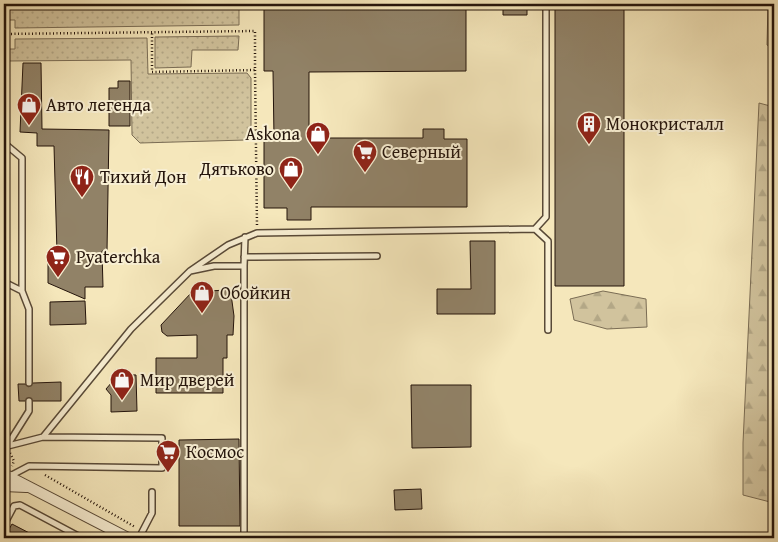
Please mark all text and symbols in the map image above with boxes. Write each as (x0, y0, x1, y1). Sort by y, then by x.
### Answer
place label: Авто легенда (46, 91, 151, 118)
shop icon: Авто легенда (16, 92, 42, 126)
place label: Монокристалл (606, 110, 724, 137)
building icon: Монокристалл (576, 111, 602, 145)
place label: Askona (245, 120, 300, 147)
shop icon: Askona (305, 121, 331, 155)
place label: Северный (382, 138, 461, 165)
supermarket icon: Северный (352, 139, 378, 173)
place label: Дятьково (199, 155, 274, 182)
shop icon: Дятьково (278, 156, 304, 190)
place label: Тихий Дон (100, 163, 186, 190)
restaurant icon: Тихий Дон (69, 164, 95, 198)
place label: Pyaterchka (76, 243, 161, 270)
supermarket icon: Pyaterchka (45, 244, 71, 278)
place label: Обойкин (220, 279, 291, 306)
shop icon: Обойкин (189, 280, 215, 314)
place label: Мир дверей (140, 366, 235, 393)
shop icon: Мир дверей (109, 367, 135, 401)
place label: Космос (186, 438, 244, 465)
supermarket icon: Космос (155, 439, 181, 473)

